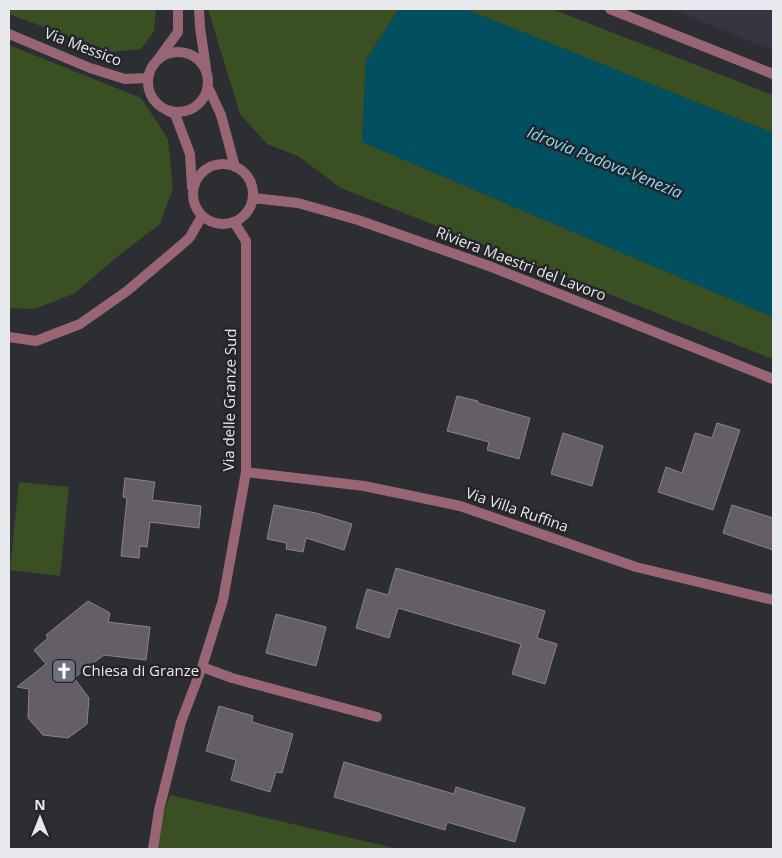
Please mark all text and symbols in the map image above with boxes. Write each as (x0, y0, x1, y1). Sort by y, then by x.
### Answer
street label: Via Messico (42, 22, 125, 70)
water label: Idrovia Padova-Venezia (524, 121, 686, 203)
street label: Riviera Maestri del Lavoro (433, 221, 609, 305)
street label: Via delle Granze Sud (218, 328, 240, 472)
street label: Via Villa Ruffina (463, 482, 571, 536)
church icon: Chiesa di Granze (51, 658, 77, 684)
place label: Chiesa di Granze (82, 660, 199, 680)
north arrow (15, 793, 65, 843)
text: N (34, 795, 46, 814)

